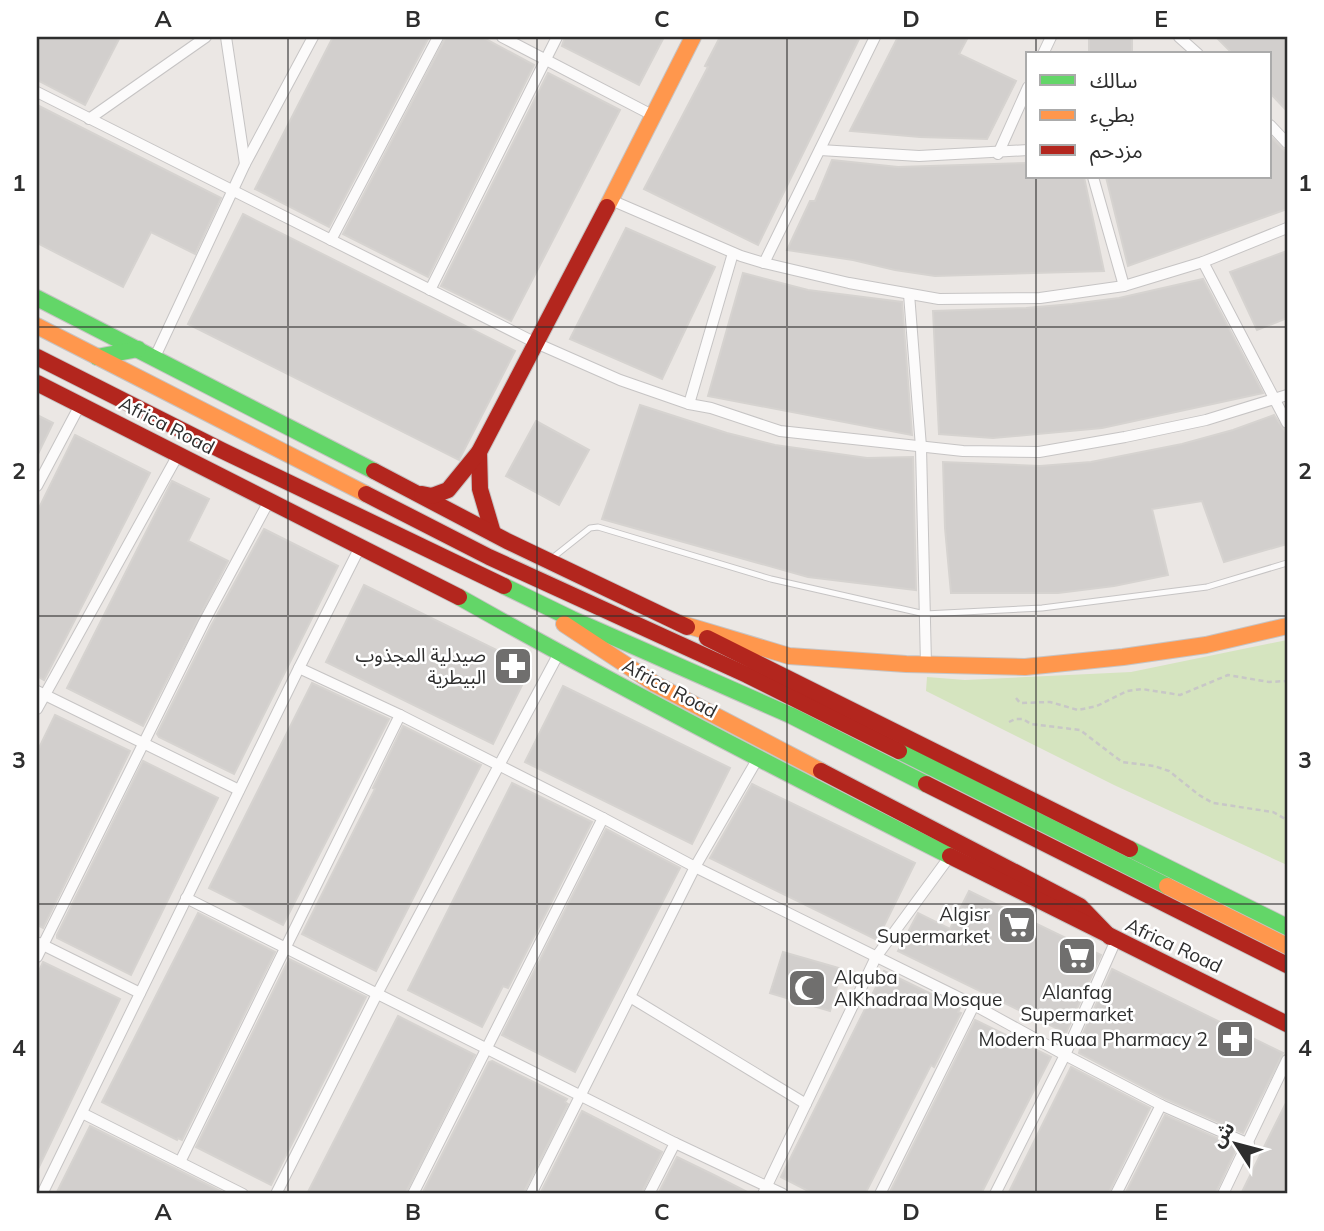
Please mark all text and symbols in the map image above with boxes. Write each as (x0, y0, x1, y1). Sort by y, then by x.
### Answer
text: A (154, 4, 172, 33)
text: B (405, 4, 421, 33)
text: C (654, 4, 670, 33)
text: D (902, 4, 920, 33)
text: E (1154, 4, 1168, 33)
legend (1026, 52, 1272, 178)
text: سالك (1090, 67, 1137, 93)
text: بطيء (1090, 101, 1135, 131)
text: مزدحم (1090, 137, 1143, 166)
text: 1 (12, 168, 26, 197)
text: 1 (1298, 168, 1312, 197)
street label: Africa Road (115, 391, 219, 459)
text: 2 (12, 456, 26, 485)
text: 2 (1298, 456, 1312, 485)
place label: صيدلية المجذوب البيطرية (355, 643, 486, 689)
pharmacy icon: صيدلية المجذوب البيطرية (492, 645, 534, 687)
street label: Africa Road (618, 653, 722, 723)
text: 3 (12, 745, 26, 774)
text: 3 (1298, 745, 1312, 774)
place label: Algisr Supermarket (877, 902, 990, 948)
supermarket icon: Algisr Supermarket (996, 904, 1038, 946)
street label: Africa Road (1122, 912, 1226, 978)
supermarket icon: Alanfag Supermarket (1056, 935, 1098, 977)
place label: Alquba AlKhadraa Mosque (834, 965, 1002, 1011)
mosque icon: Alquba AlKhadraa Mosque (786, 967, 828, 1009)
place label: Alanfag Supermarket (1021, 980, 1134, 1026)
pharmacy icon: Modern Ruaa Pharmacy 2 (1214, 1018, 1256, 1060)
place label: Modern Ruaa Pharmacy 2 (978, 1027, 1208, 1051)
text: 4 (12, 1033, 26, 1062)
text: 4 (1298, 1033, 1312, 1062)
north arrow (1202, 1108, 1272, 1178)
text: ش (1205, 1116, 1240, 1152)
text: A (154, 1197, 172, 1226)
text: B (405, 1197, 421, 1226)
text: C (654, 1197, 670, 1226)
text: D (902, 1197, 920, 1226)
text: E (1154, 1197, 1168, 1226)

